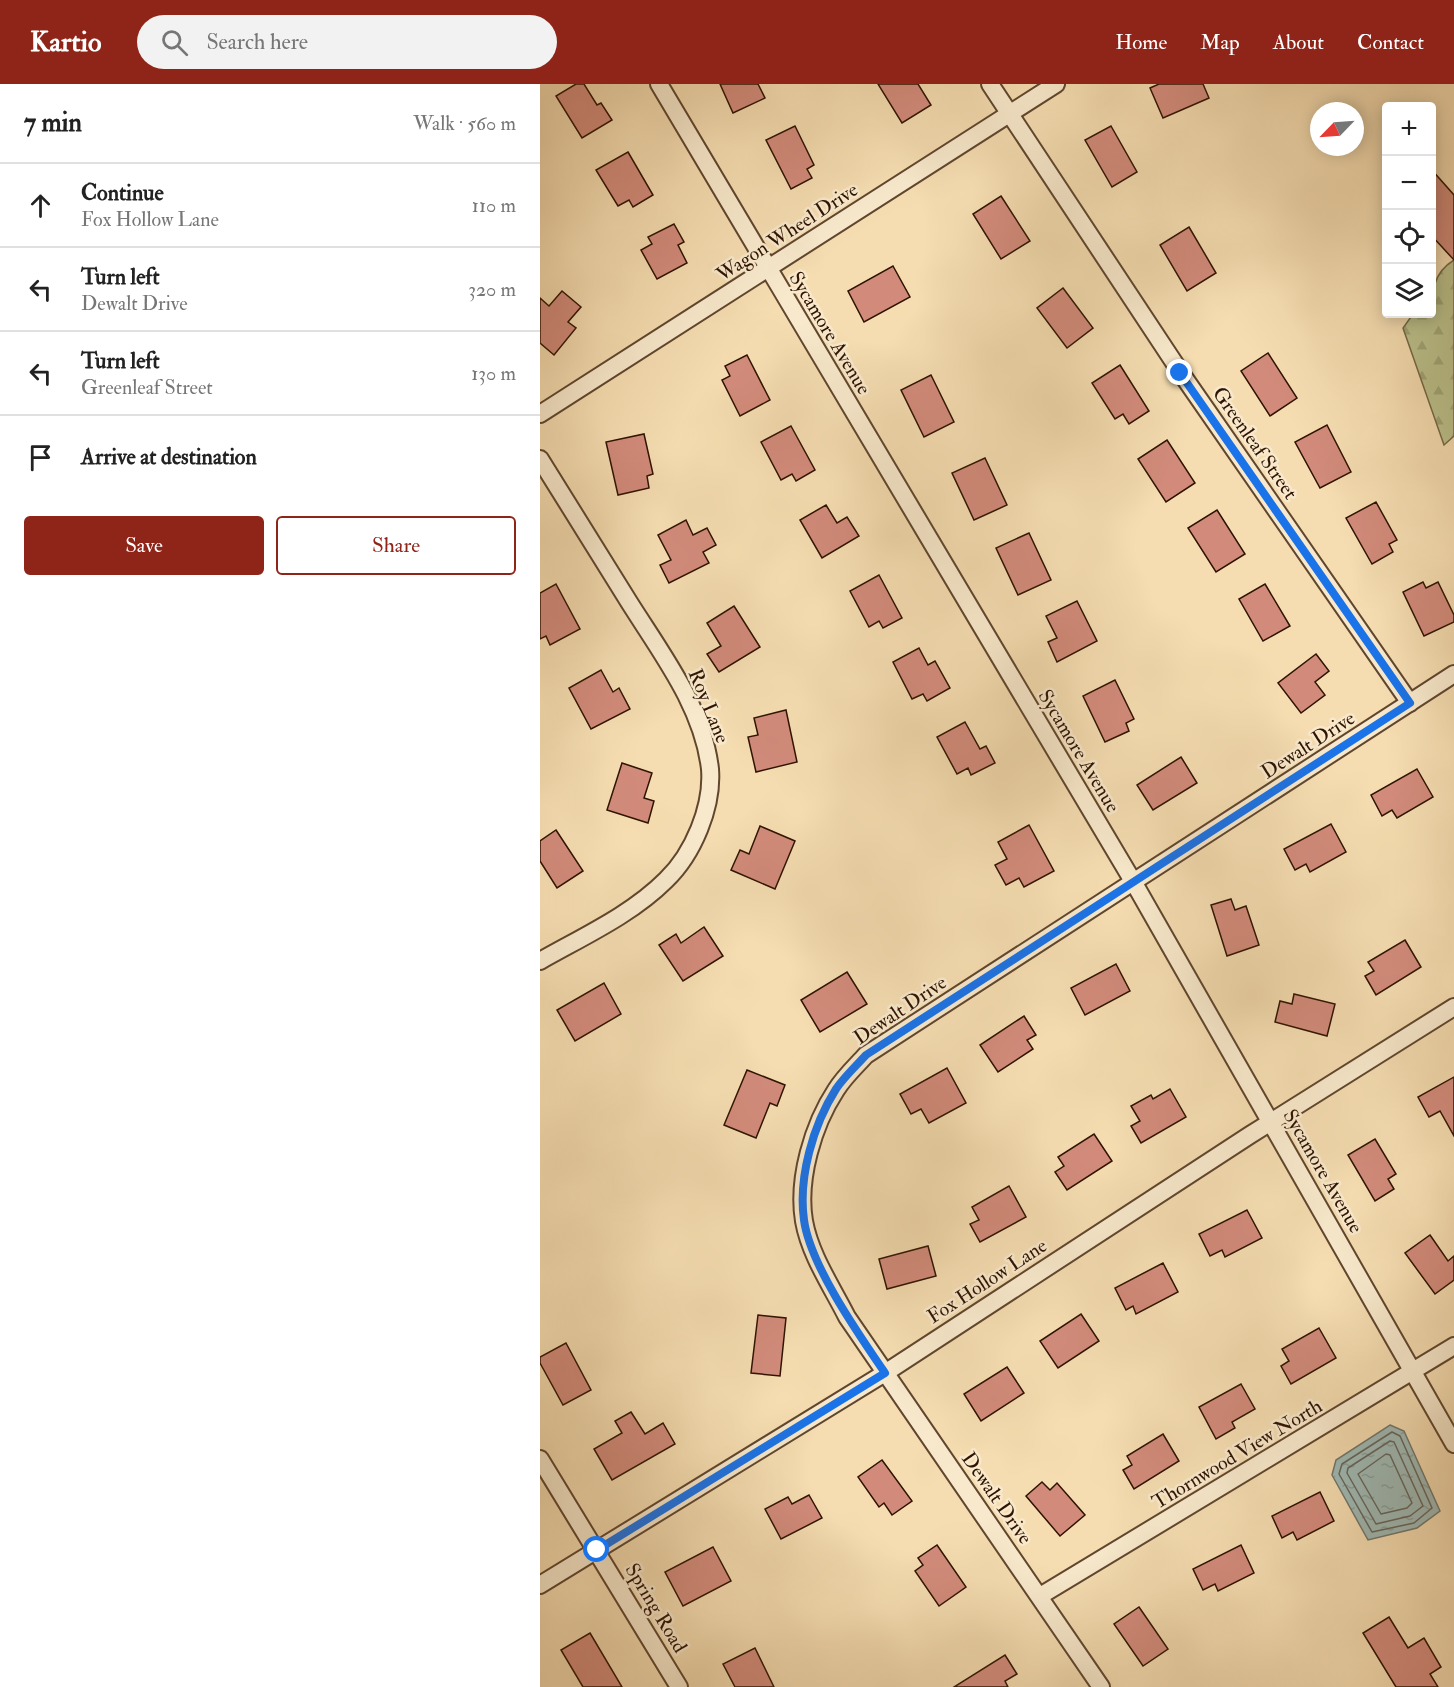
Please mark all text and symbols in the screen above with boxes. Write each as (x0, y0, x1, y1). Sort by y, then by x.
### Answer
search box (137, 15, 557, 69)
text: Kartio (30, 25, 101, 60)
icon: search (158, 26, 191, 59)
text: Search here (206, 28, 308, 56)
text: Home (1115, 29, 1167, 56)
text: Map (1200, 29, 1240, 56)
text: About (1273, 29, 1324, 56)
text: Contact (1357, 29, 1424, 56)
north arrow (1310, 102, 1364, 156)
map controls (1382, 102, 1436, 318)
button: + (1382, 102, 1436, 156)
text: 7 min (24, 107, 82, 139)
text: Walk · 560 m (413, 111, 516, 136)
button: − (1382, 156, 1436, 210)
street label: Wagon Wheel Drive (711, 177, 862, 288)
text: Continue (81, 179, 164, 207)
icon: ahead (24, 189, 57, 222)
text: 110 m (472, 193, 516, 218)
text: Fox Hollow Lane (81, 207, 219, 232)
button: locate (1382, 210, 1436, 264)
text: Turn left (81, 263, 160, 291)
button: layers (1382, 264, 1436, 318)
street label: Sycamore Avenue (784, 267, 876, 399)
icon: left (24, 273, 57, 306)
text: 320 m (468, 277, 516, 302)
text: Dewalt Drive (81, 291, 188, 316)
text: Turn left (81, 347, 160, 375)
icon: left (24, 357, 57, 390)
route end (1166, 359, 1192, 385)
text: 130 m (471, 361, 516, 386)
text: Greenleaf Street (81, 375, 213, 400)
street label: Greenleaf Street (1207, 382, 1303, 505)
icon: arrive (24, 441, 57, 474)
text: Arrive at destination (81, 443, 257, 471)
button: Save (24, 516, 264, 575)
button: Share (276, 516, 516, 575)
street label: Roy Lane (683, 665, 735, 747)
street label: Sycamore Avenue (1033, 685, 1125, 817)
street label: Dewalt Drive (1256, 705, 1360, 785)
street label: Dewalt Drive (849, 970, 951, 1050)
street label: Sycamore Avenue (1277, 1105, 1369, 1237)
street label: Fox Hollow Lane (922, 1233, 1052, 1329)
street label: Thornwood View North (1148, 1393, 1327, 1515)
street label: Dewalt Drive (956, 1447, 1038, 1549)
route start (583, 1536, 609, 1562)
street label: Spring Road (619, 1559, 693, 1658)

